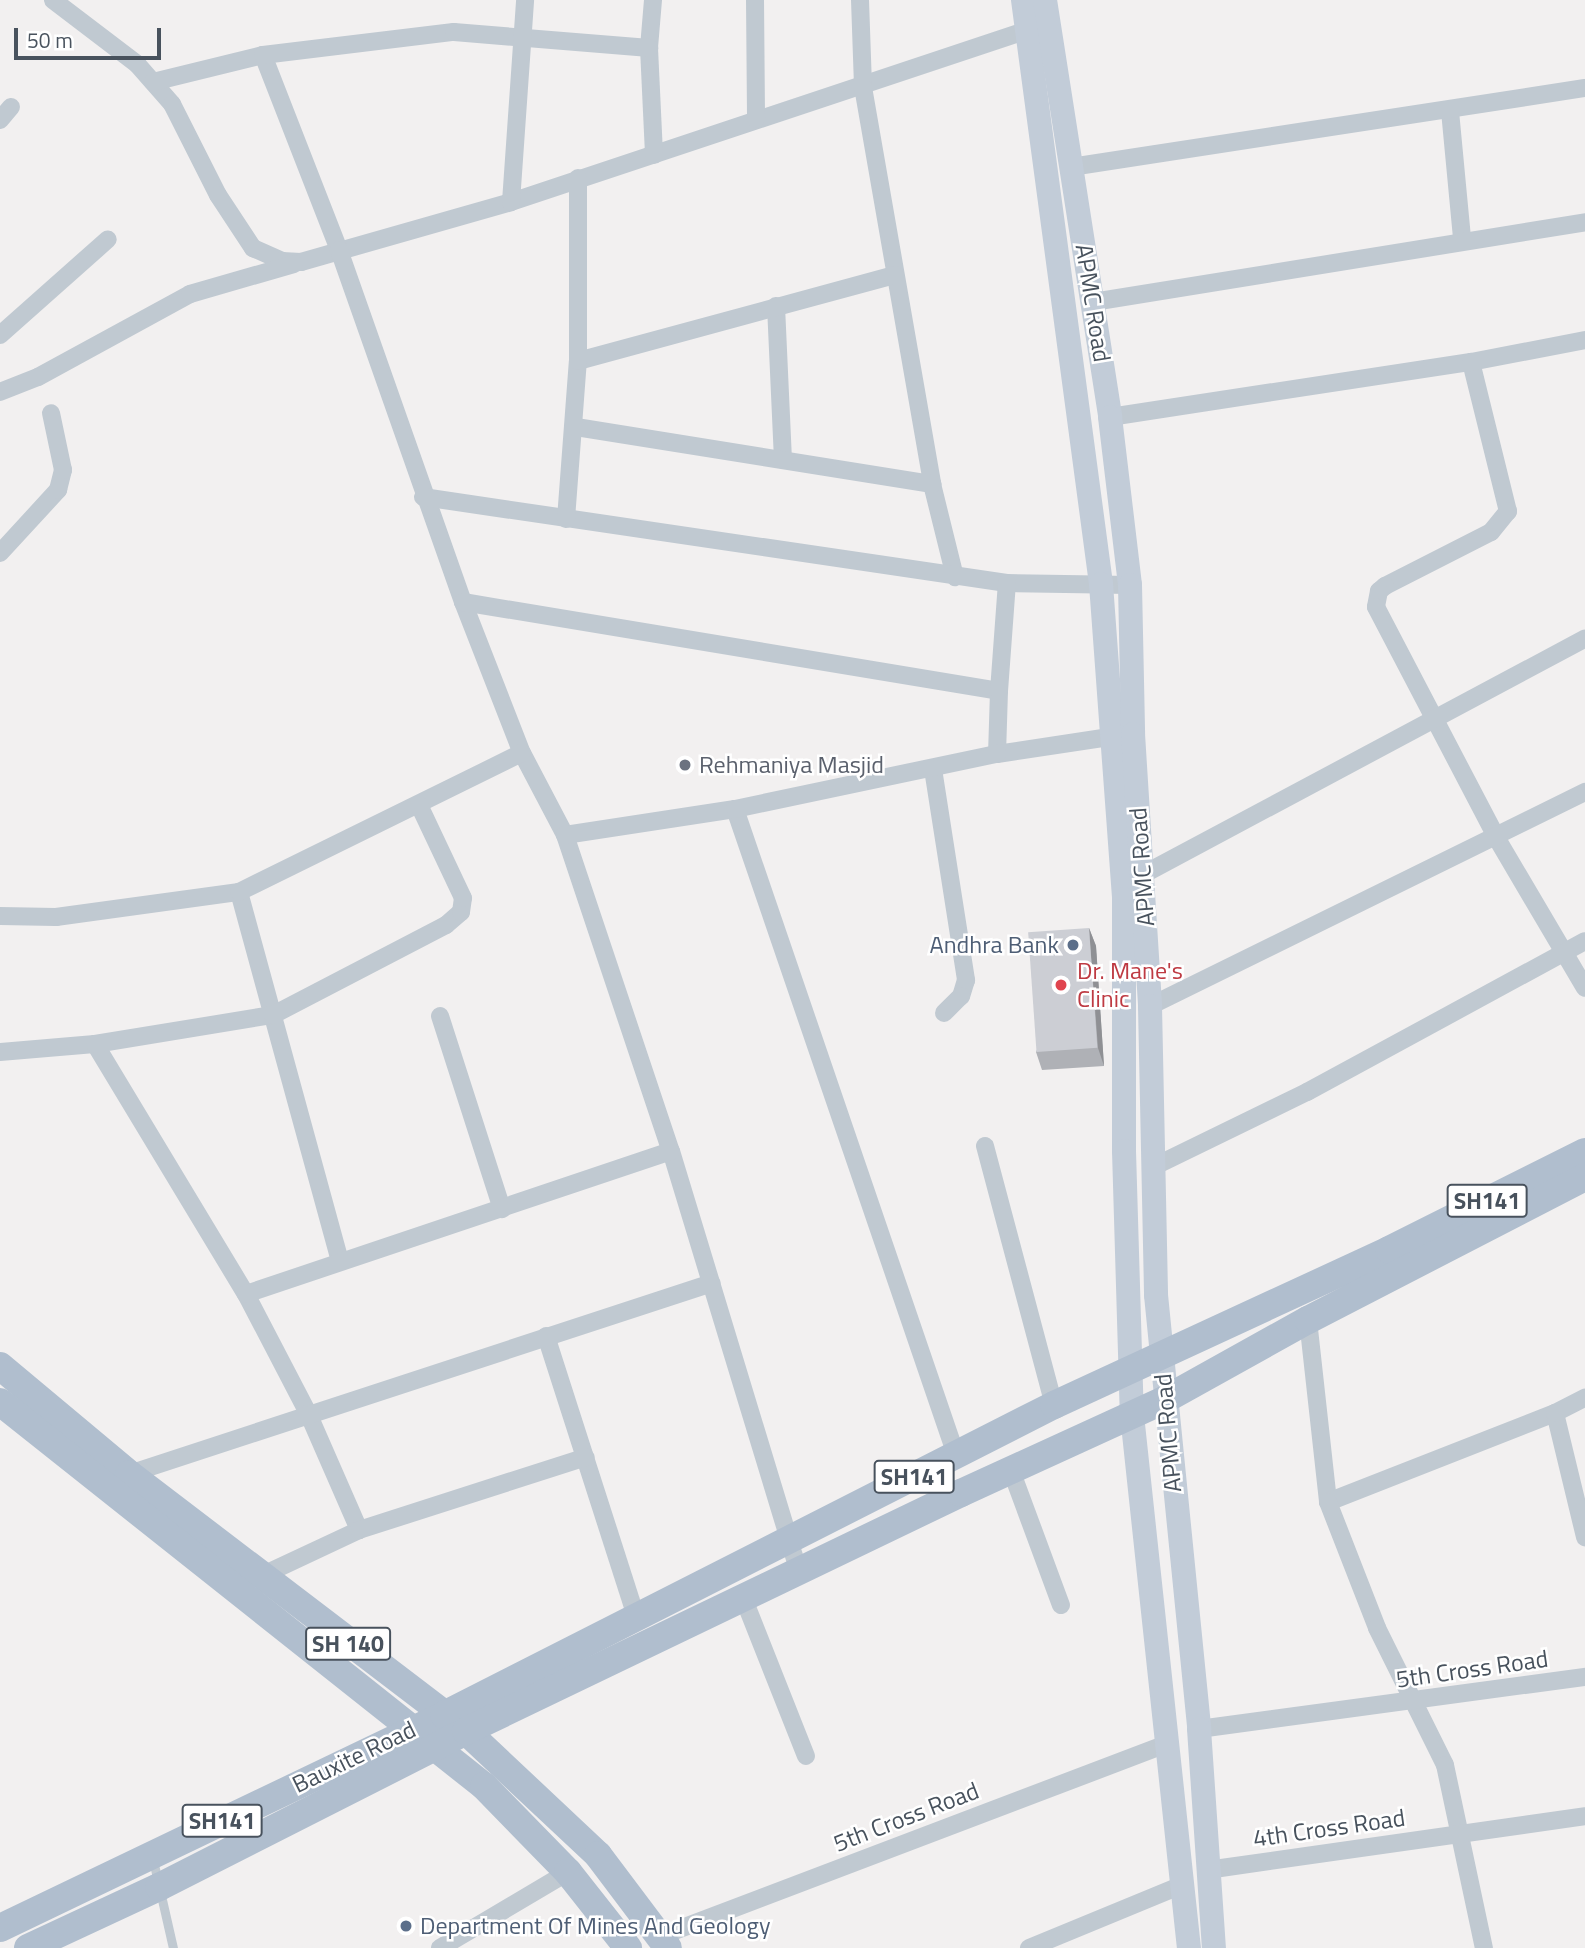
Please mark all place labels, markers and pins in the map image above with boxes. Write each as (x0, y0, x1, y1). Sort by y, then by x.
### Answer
place label: Rehmaniya Masjid (699, 751, 884, 779)
marker: Rehmaniya Masjid (677, 757, 693, 773)
place label: Andhra Bank (929, 931, 1059, 959)
marker: Andhra Bank (1065, 937, 1081, 953)
place label: Dr. Mane's Clinic (1077, 957, 1183, 1013)
marker: Dr. Mane's Clinic (1051, 975, 1071, 995)
place label: Department Of Mines And Geology (420, 1912, 771, 1940)
marker: Department Of Mines And Geology (398, 1918, 414, 1934)

